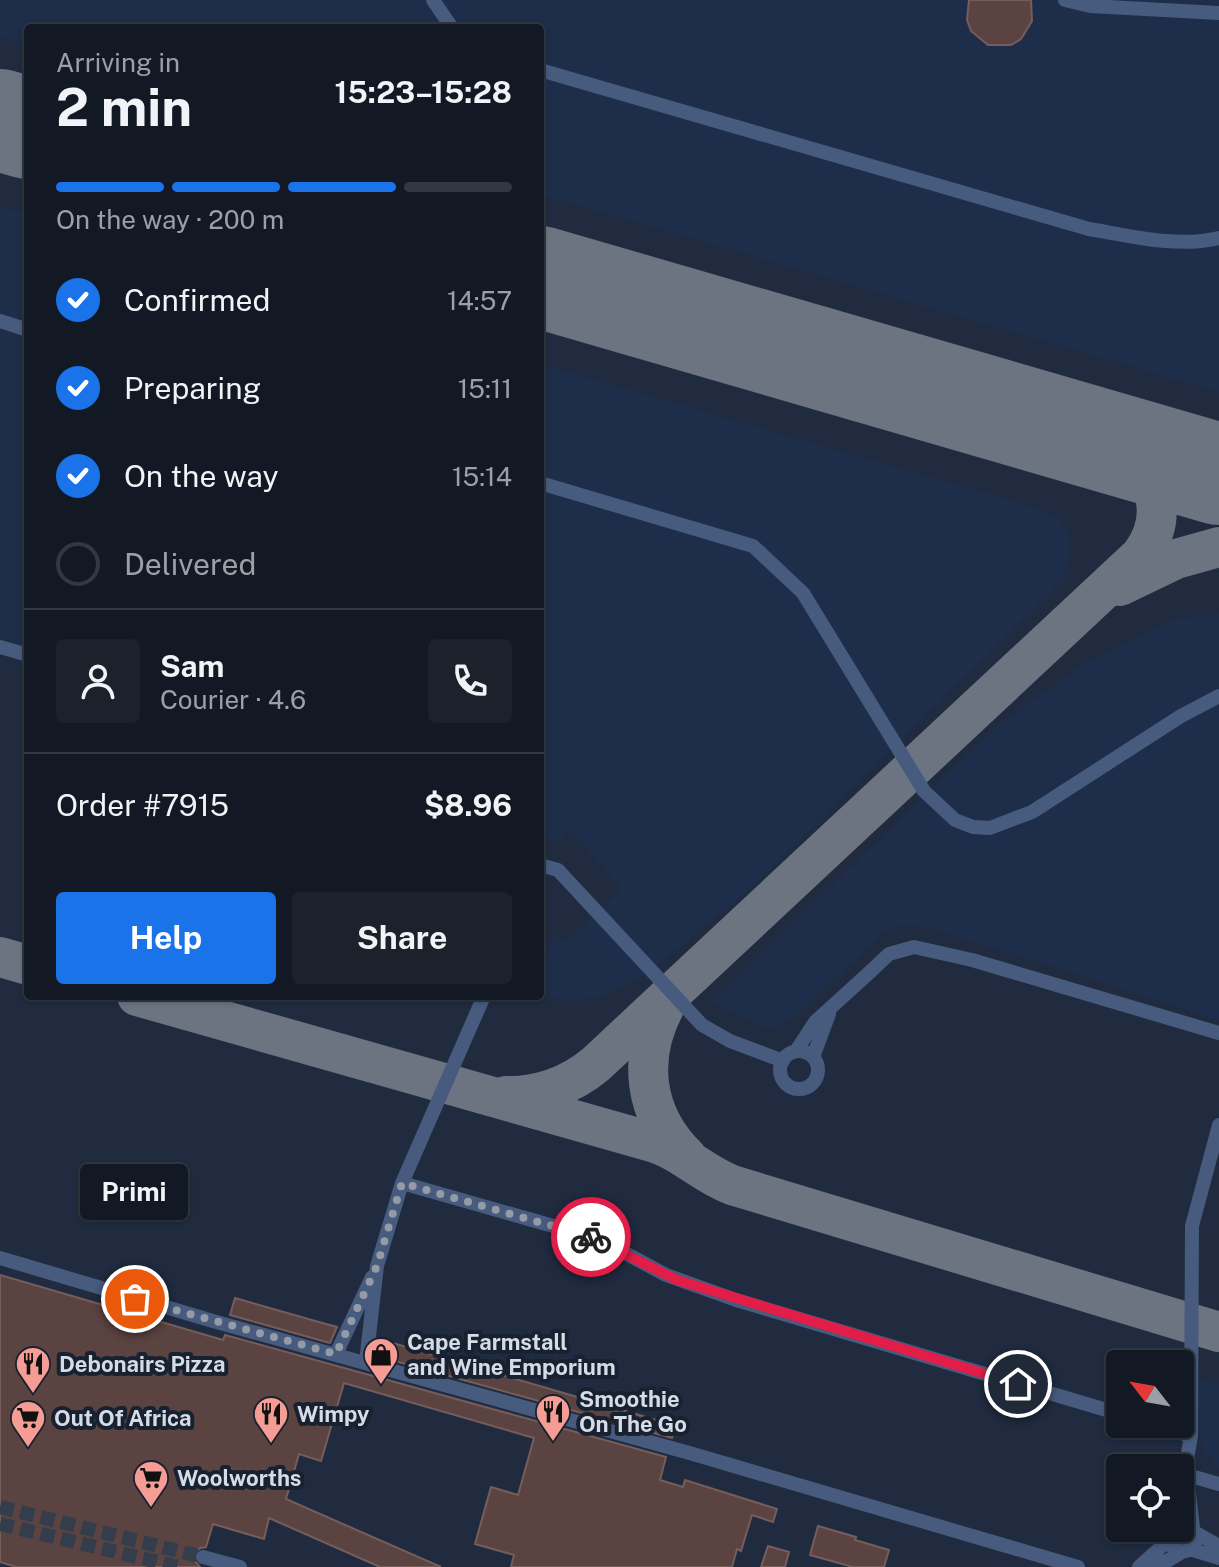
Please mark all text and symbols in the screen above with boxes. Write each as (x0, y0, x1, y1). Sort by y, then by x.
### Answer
text: Arriving in (56, 47, 180, 78)
text: 15:23–15:28 (335, 74, 512, 110)
text: 2 min (56, 77, 192, 138)
text: On the way · 200 m (56, 204, 284, 235)
icon: check (56, 278, 100, 322)
text: Confirmed (124, 282, 270, 318)
text: 14:57 (447, 285, 512, 316)
icon: check (56, 366, 100, 410)
text: Preparing (124, 370, 261, 406)
text: 15:11 (458, 373, 512, 404)
icon: check (56, 454, 100, 498)
text: On the way (124, 458, 278, 494)
text: 15:14 (452, 461, 512, 492)
text: Delivered (124, 546, 256, 582)
button: person (56, 639, 140, 723)
button: phone (428, 639, 512, 723)
text: Sam (160, 648, 224, 684)
text: Courier · 4.6 (160, 684, 306, 715)
text: Order #7915 (56, 787, 229, 823)
text: $8.96 (424, 787, 512, 823)
button: Help (56, 892, 276, 984)
button: Share (292, 892, 512, 984)
callout: Primi (81, 1163, 189, 1219)
text: Primi (102, 1176, 166, 1207)
courier (551, 1197, 631, 1277)
icon: bike (569, 1215, 613, 1259)
pin (101, 1265, 169, 1333)
icon: bag (113, 1277, 157, 1321)
place label: Cape Farmstall and Wine Emporium (407, 1329, 616, 1380)
shop icon: Cape Farmstall and Wine Emporium (362, 1336, 400, 1386)
restaurant icon: Debonairs Pizza (14, 1345, 52, 1395)
pin (984, 1350, 1052, 1418)
north arrow (1106, 1350, 1194, 1438)
map controls (1106, 1350, 1194, 1542)
place label: Debonairs Pizza (59, 1351, 225, 1377)
icon: home (996, 1362, 1040, 1406)
place label: Smoothie On The Go (579, 1386, 687, 1437)
restaurant icon: Smoothie On The Go (534, 1393, 572, 1443)
restaurant icon: Wimpy (252, 1395, 290, 1445)
supermarket icon: Out Of Africa (9, 1399, 47, 1449)
place label: Wimpy (297, 1401, 370, 1427)
place label: Out Of Africa (54, 1405, 192, 1431)
button: locate (1106, 1454, 1194, 1542)
supermarket icon: Woolworths (132, 1459, 170, 1509)
place label: Woolworths (177, 1465, 301, 1491)

